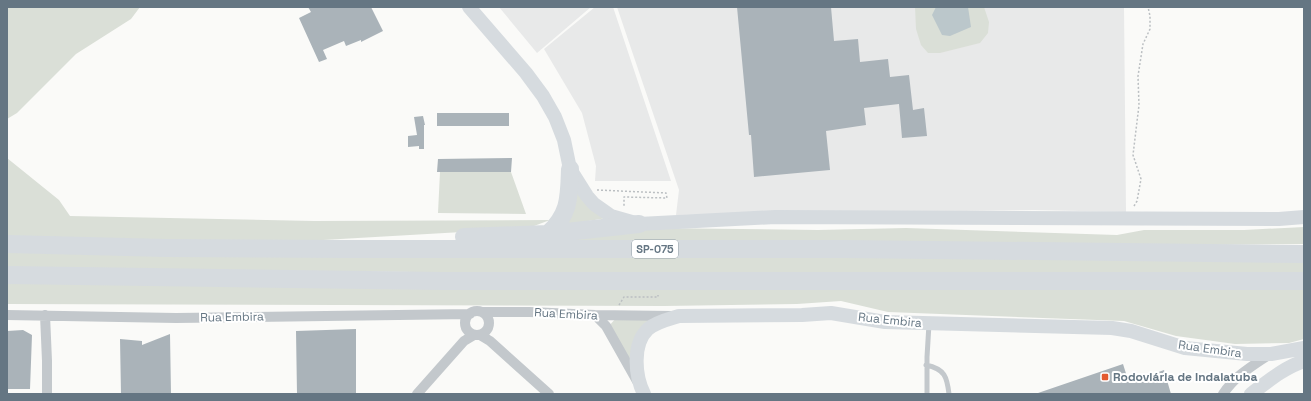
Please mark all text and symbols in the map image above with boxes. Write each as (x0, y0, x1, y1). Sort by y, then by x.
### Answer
road number: SP-075 (632, 240, 678, 258)
street label: Rua Embira (534, 304, 598, 324)
street label: Rua Embira (200, 308, 264, 326)
street label: Rua Embira (857, 309, 923, 331)
street label: Rua Embira (1177, 337, 1243, 361)
place label: Rodoviária de Indaiatuba (1113, 369, 1257, 385)
marker: Rodoviária de Indaiatuba (1100, 372, 1110, 382)

